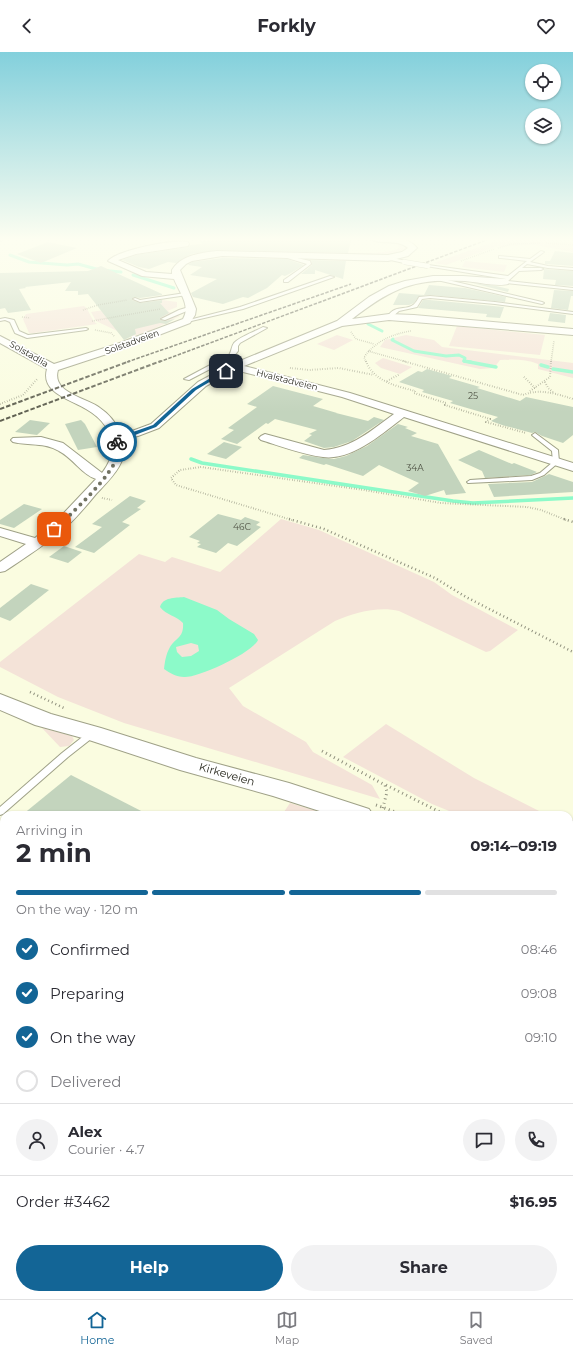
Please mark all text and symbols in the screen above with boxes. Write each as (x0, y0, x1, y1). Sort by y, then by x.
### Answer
icon: back (16, 15, 38, 37)
text: Forkly (257, 15, 316, 37)
icon: heart (535, 15, 557, 37)
map controls (525, 64, 561, 144)
button: locate (525, 64, 561, 100)
button: layers (525, 108, 561, 144)
street label: Solstadveien (103, 327, 160, 356)
street label: Solstadlia (8, 338, 51, 369)
pin (209, 354, 243, 388)
icon: home (215, 360, 237, 382)
street label: Hvalstadveien (255, 367, 319, 392)
house number: 25 (468, 390, 478, 401)
courier (97, 422, 137, 462)
icon: bike (106, 431, 128, 453)
house number: 34A (406, 462, 424, 473)
pin (37, 512, 71, 546)
icon: bag (43, 518, 65, 540)
house number: 46C (233, 521, 252, 532)
street label: Kirkeveien (197, 759, 257, 789)
text: Arriving in (16, 822, 83, 838)
text: 09:14–09:19 (470, 836, 557, 855)
text: 2 min (16, 837, 92, 869)
text: On the way · 120 m (16, 901, 138, 917)
icon: check (16, 938, 38, 960)
text: Confirmed (50, 940, 130, 959)
text: 08:46 (521, 941, 557, 957)
icon: check (16, 982, 38, 1004)
text: Preparing (50, 984, 125, 1003)
text: 09:08 (521, 985, 557, 1001)
icon: check (16, 1026, 38, 1048)
text: On the way (50, 1028, 135, 1047)
text: 09:10 (524, 1029, 557, 1045)
text: Delivered (50, 1072, 122, 1091)
button: person (16, 1119, 58, 1161)
button: chat (463, 1119, 505, 1161)
button: phone (515, 1119, 557, 1161)
text: Alex (68, 1122, 102, 1141)
text: Courier · 4.7 (68, 1141, 145, 1157)
text: Order #3462 (16, 1192, 110, 1211)
text: $16.95 (510, 1192, 557, 1211)
button: Help (16, 1245, 283, 1291)
button: Share (291, 1245, 557, 1291)
tab: Home (80, 1309, 114, 1347)
tab: Map (275, 1309, 299, 1347)
tab: Saved (460, 1309, 493, 1347)

